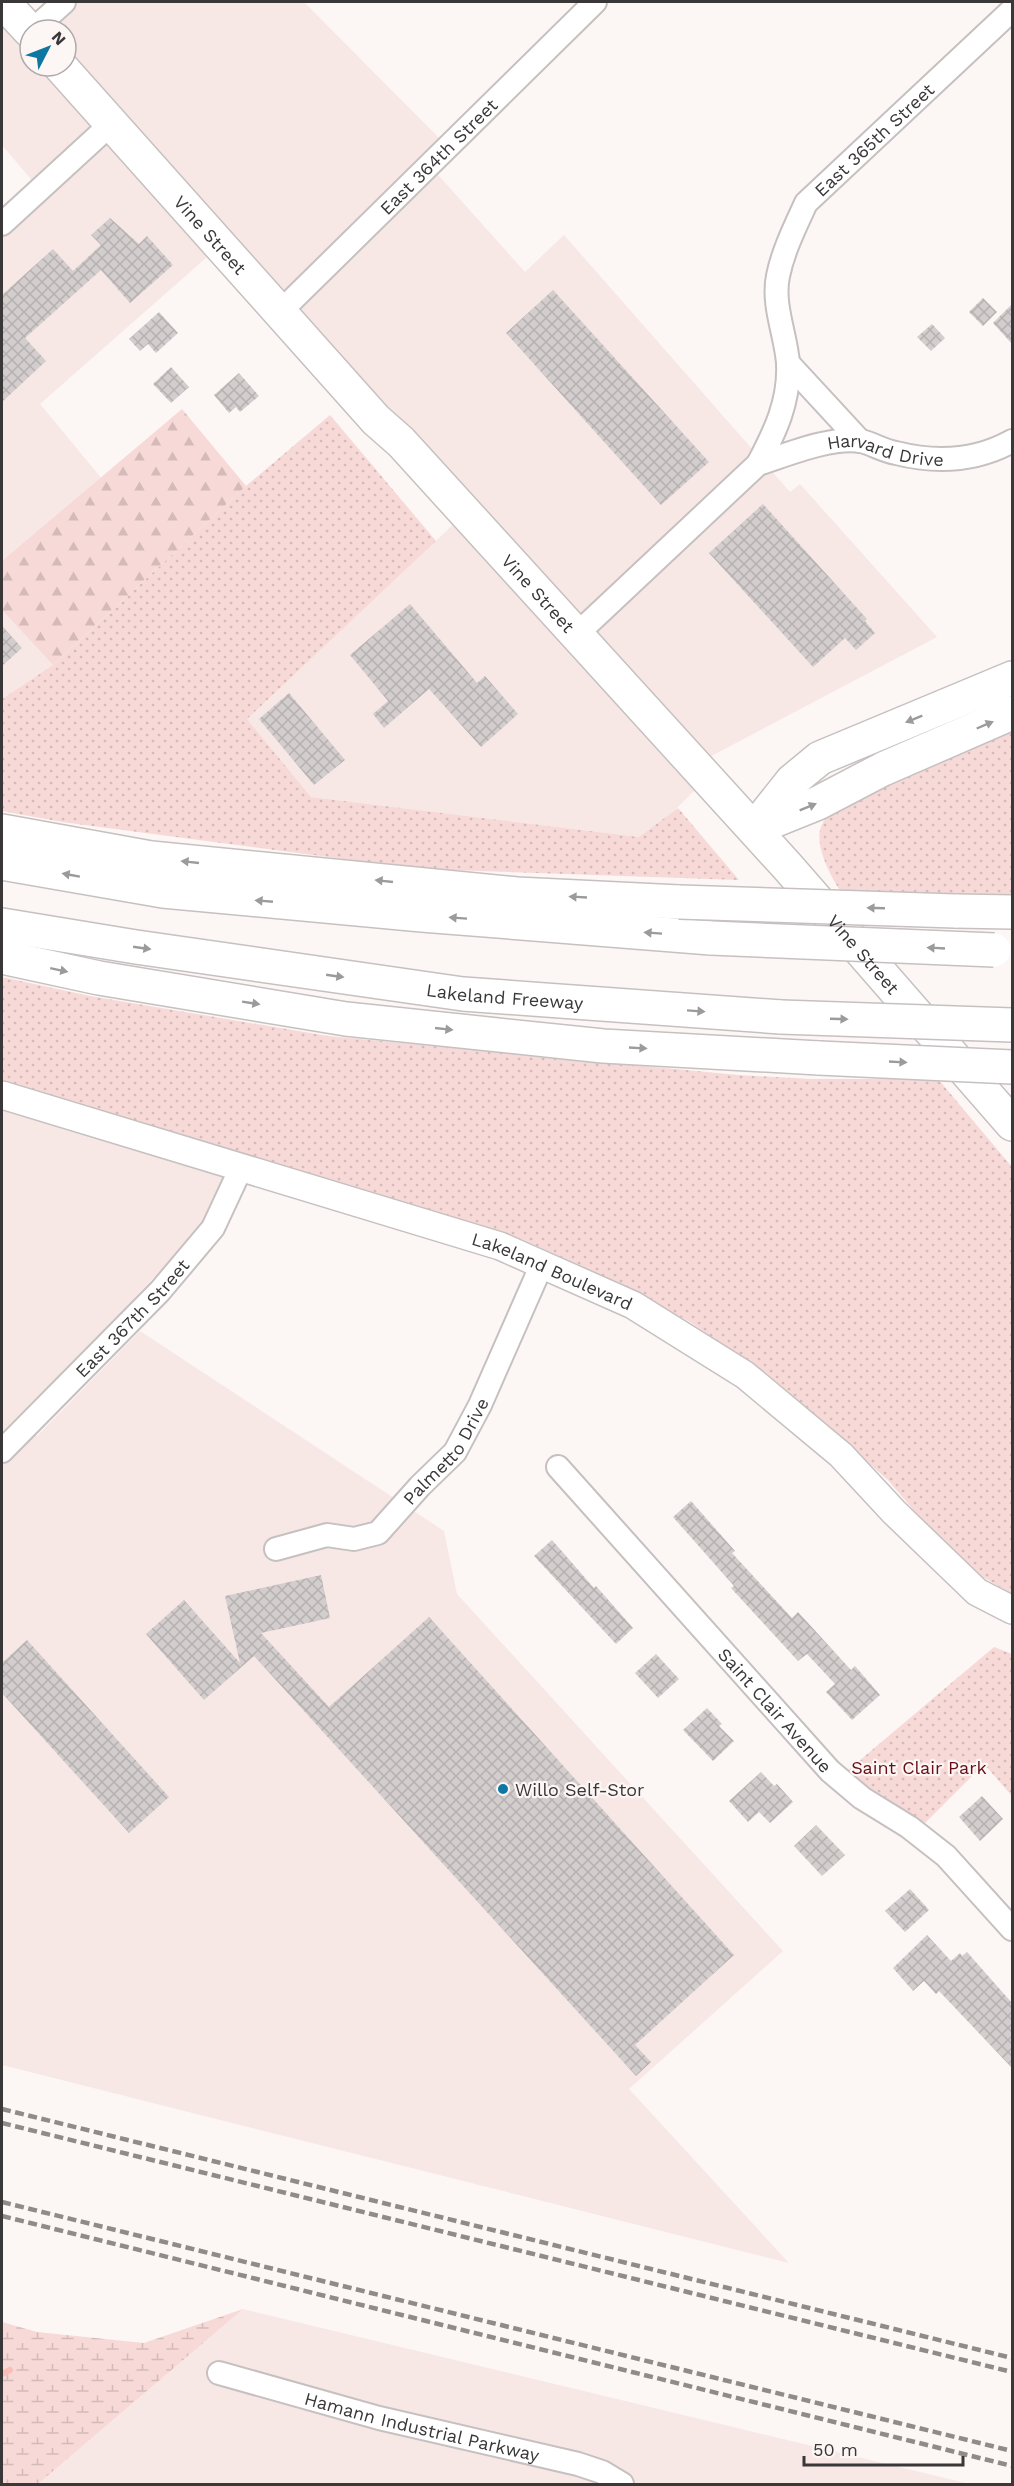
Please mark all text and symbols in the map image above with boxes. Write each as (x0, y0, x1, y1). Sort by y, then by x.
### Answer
north arrow (18, 18, 78, 78)
text: N (48, 28, 70, 49)
street label: East 365th Street (810, 78, 938, 200)
street label: East 364th Street (375, 94, 502, 219)
street label: Vine Street (170, 191, 251, 279)
street label: Harvard Drive (826, 430, 944, 469)
street label: Vine Street (498, 550, 580, 637)
one-way arrow (905, 714, 923, 724)
one-way arrow (976, 720, 994, 729)
one-way arrow (799, 802, 817, 811)
one-way arrow (180, 857, 199, 867)
one-way arrow (61, 870, 80, 879)
one-way arrow (374, 876, 393, 886)
one-way arrow (569, 892, 588, 901)
one-way arrow (254, 896, 273, 906)
one-way arrow (866, 903, 885, 913)
street label: Vine Street (824, 910, 904, 998)
one-way arrow (449, 913, 468, 923)
one-way arrow (643, 928, 662, 938)
one-way arrow (926, 943, 945, 952)
one-way arrow (133, 944, 152, 953)
one-way arrow (49, 965, 68, 975)
one-way arrow (326, 972, 345, 981)
street label: Lakeland Freeway (425, 978, 585, 1013)
one-way arrow (241, 999, 260, 1008)
one-way arrow (687, 1006, 706, 1016)
one-way arrow (830, 1014, 849, 1024)
one-way arrow (434, 1024, 453, 1034)
one-way arrow (628, 1043, 647, 1052)
one-way arrow (889, 1058, 908, 1067)
street label: Lakeland Boulevard (469, 1228, 636, 1314)
street label: East 367th Street (71, 1254, 193, 1381)
street label: Palmetto Drive (398, 1394, 492, 1509)
street label: Saint Clair Avenue (714, 1643, 837, 1777)
park label: Saint Clair Park (851, 1757, 987, 1778)
place label: Willo Self-Stor (515, 1779, 644, 1800)
marker: Willo Self-Stor (496, 1782, 510, 1796)
street label: Hamann Industrial Parkway (302, 2387, 542, 2465)
scale bar (804, 2429, 963, 2467)
text: 50 m (813, 2439, 858, 2460)

